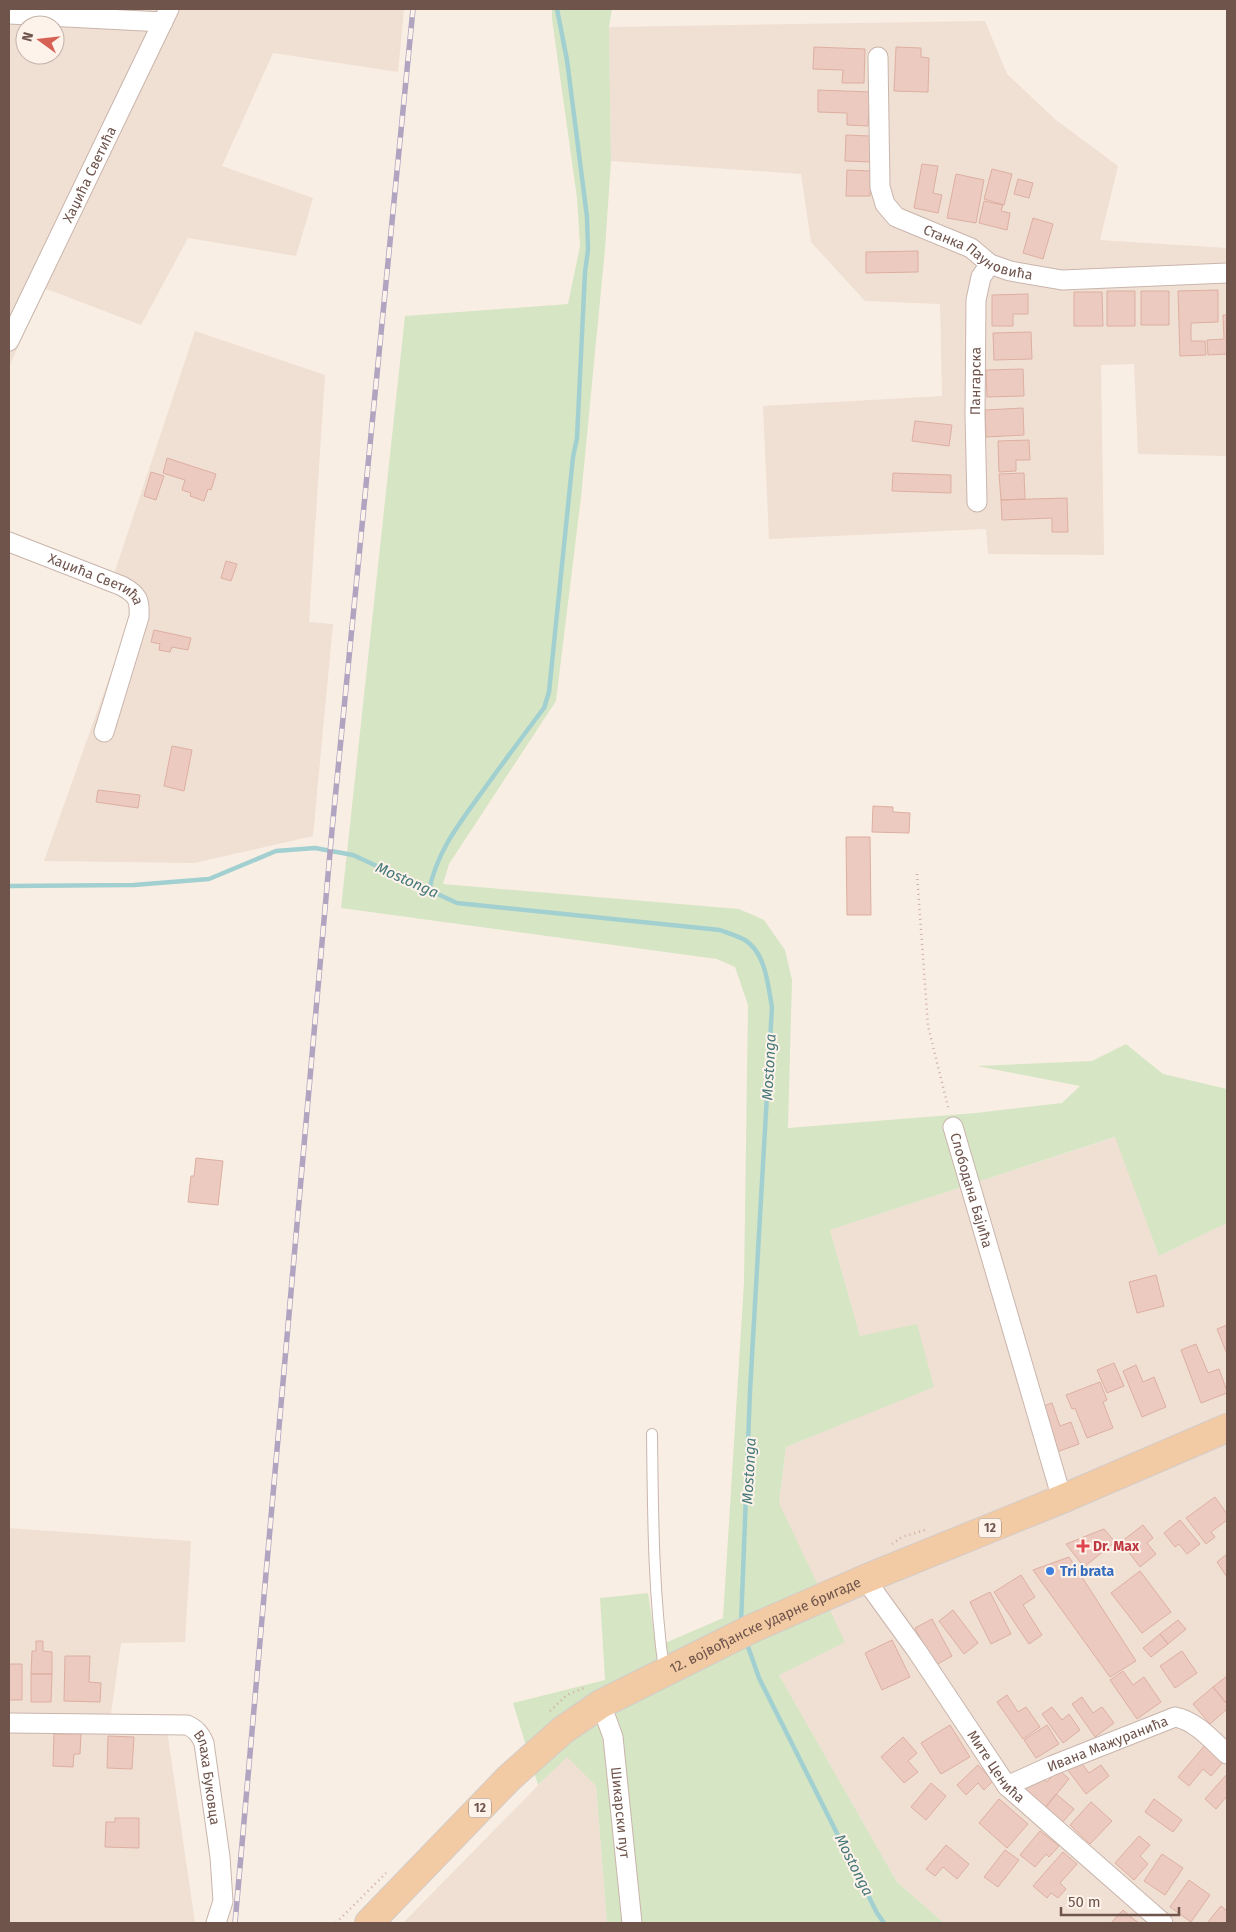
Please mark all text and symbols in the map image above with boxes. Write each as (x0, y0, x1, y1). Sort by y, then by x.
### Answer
north arrow (15, 15, 65, 65)
text: N (19, 30, 37, 43)
street label: Хаџића Светића (59, 123, 120, 225)
street label: Станка Пауновића (921, 221, 1034, 283)
street label: Пангарска (966, 347, 984, 415)
street label: Хаџића Светића (46, 550, 147, 607)
water label: Mostonga (373, 858, 441, 902)
water label: Mostonga (758, 1033, 780, 1101)
street label: Слободана Бајића (947, 1131, 996, 1250)
water label: Mostonga (738, 1437, 760, 1505)
road number: 12 (979, 1519, 1001, 1538)
place label: Dr. Max (1093, 1538, 1140, 1555)
marker: Dr. Max (1077, 1540, 1089, 1552)
place label: Tri brata (1060, 1563, 1114, 1580)
marker: Tri brata (1044, 1565, 1056, 1577)
street label: 12. војвођанске ударне бригаде (667, 1573, 863, 1677)
street label: Ивана Мажуранића (1045, 1712, 1170, 1775)
street label: Влаха Буковца (190, 1726, 224, 1826)
street label: Мите Ценића (964, 1727, 1028, 1806)
street label: Шикарски пут (608, 1766, 634, 1860)
road number: 12 (469, 1799, 491, 1818)
water label: Mostonga (831, 1831, 877, 1899)
scale bar (1061, 1884, 1178, 1916)
text: 50 m (1068, 1893, 1101, 1911)

